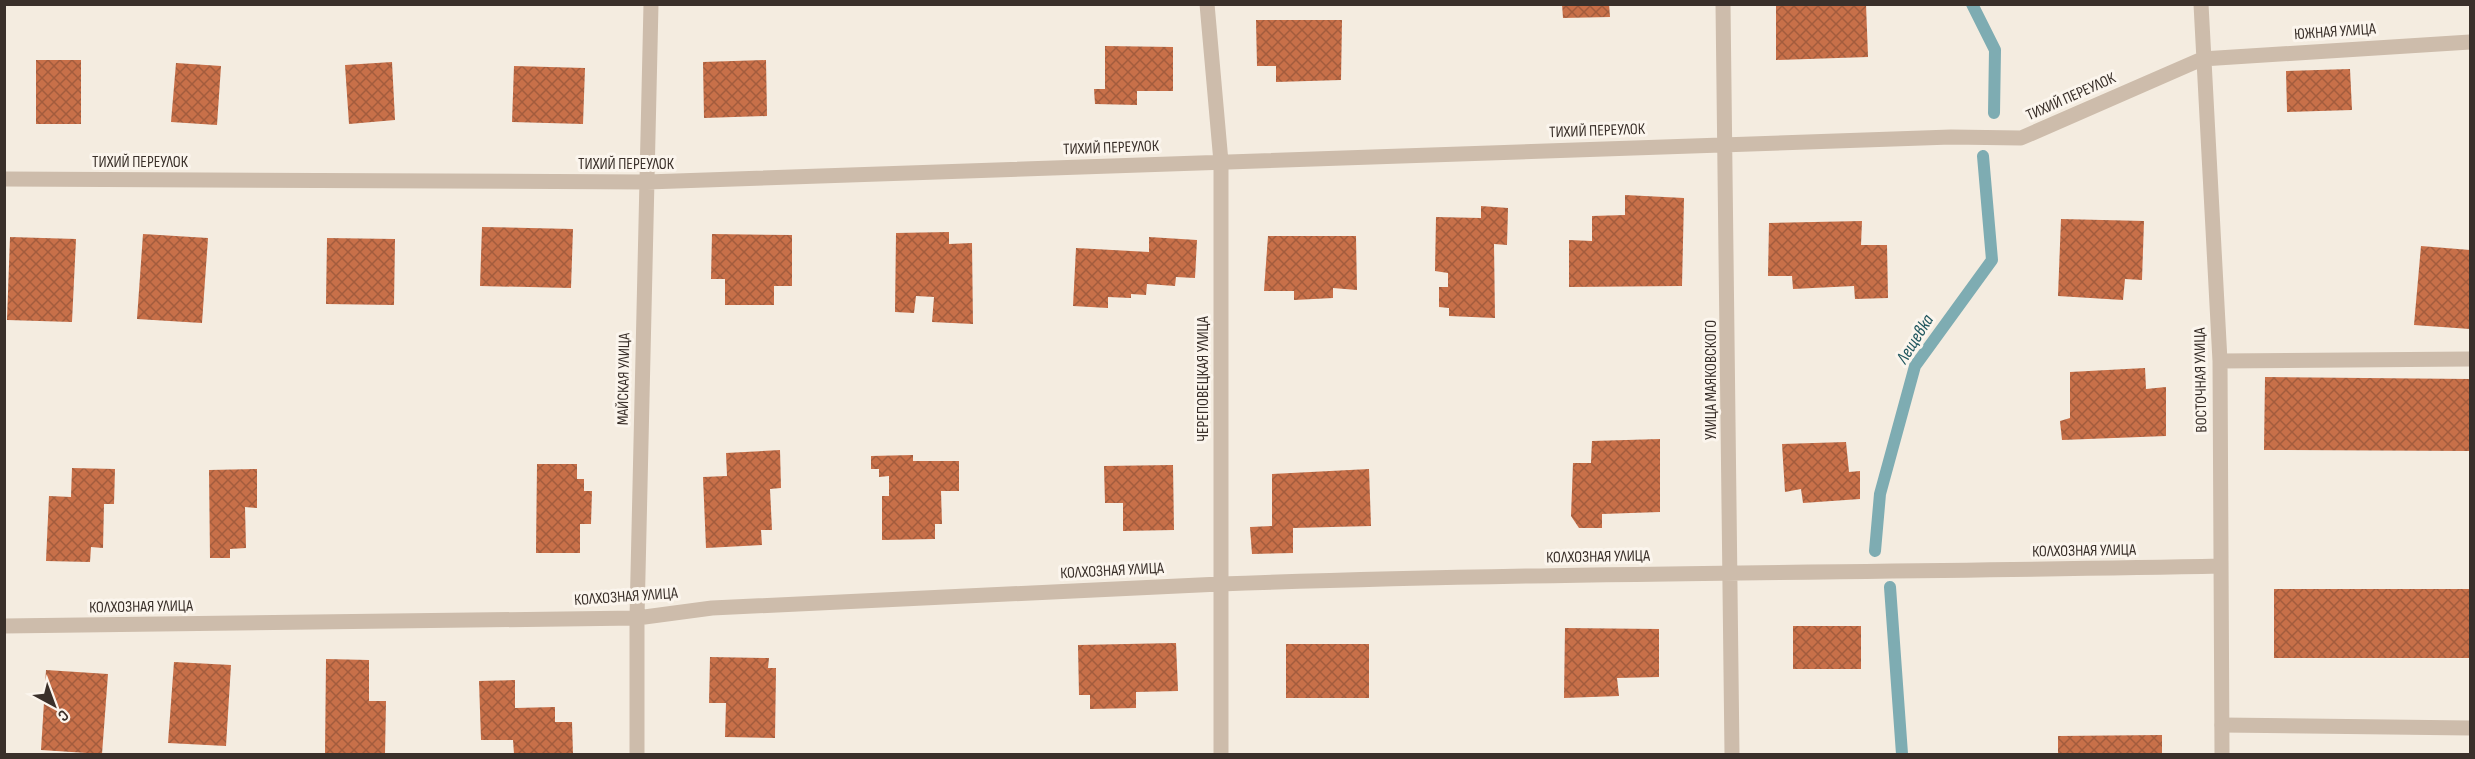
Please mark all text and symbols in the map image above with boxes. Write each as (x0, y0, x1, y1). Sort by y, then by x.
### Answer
street label: ЮЖНАЯ УЛИЦА (2294, 20, 2377, 44)
street label: ТИХИЙ ПЕРЕУЛОК (2023, 68, 2119, 125)
street label: ТИХИЙ ПЕРЕУЛОК (1549, 120, 1646, 142)
street label: ТИХИЙ ПЕРЕУЛОК (1063, 137, 1160, 159)
street label: ТИХИЙ ПЕРЕУЛОК (92, 153, 189, 172)
street label: ТИХИЙ ПЕРЕУЛОК (578, 155, 675, 174)
water label: Лещевка (1891, 310, 1939, 368)
street label: ЧЕРЕПОВЕЦКАЯ УЛИЦА (1194, 316, 1213, 442)
street label: УЛИЦА МАЯКОВСКОГО (1702, 320, 1721, 440)
street label: ВОСТОЧНАЯ УЛИЦА (2191, 327, 2211, 433)
street label: МАЙСКАЯ УЛИЦА (614, 333, 634, 425)
street label: КОЛХОЗНАЯ УЛИЦА (2032, 541, 2136, 561)
street label: КОЛХОЗНАЯ УЛИЦА (1546, 547, 1650, 567)
street label: КОЛХОЗНАЯ УЛИЦА (1060, 559, 1165, 583)
street label: КОЛХОЗНАЯ УЛИЦА (574, 584, 679, 610)
street label: КОЛХОЗНАЯ УЛИЦА (89, 597, 193, 617)
north arrow (24, 675, 84, 735)
text: С (54, 705, 72, 725)

